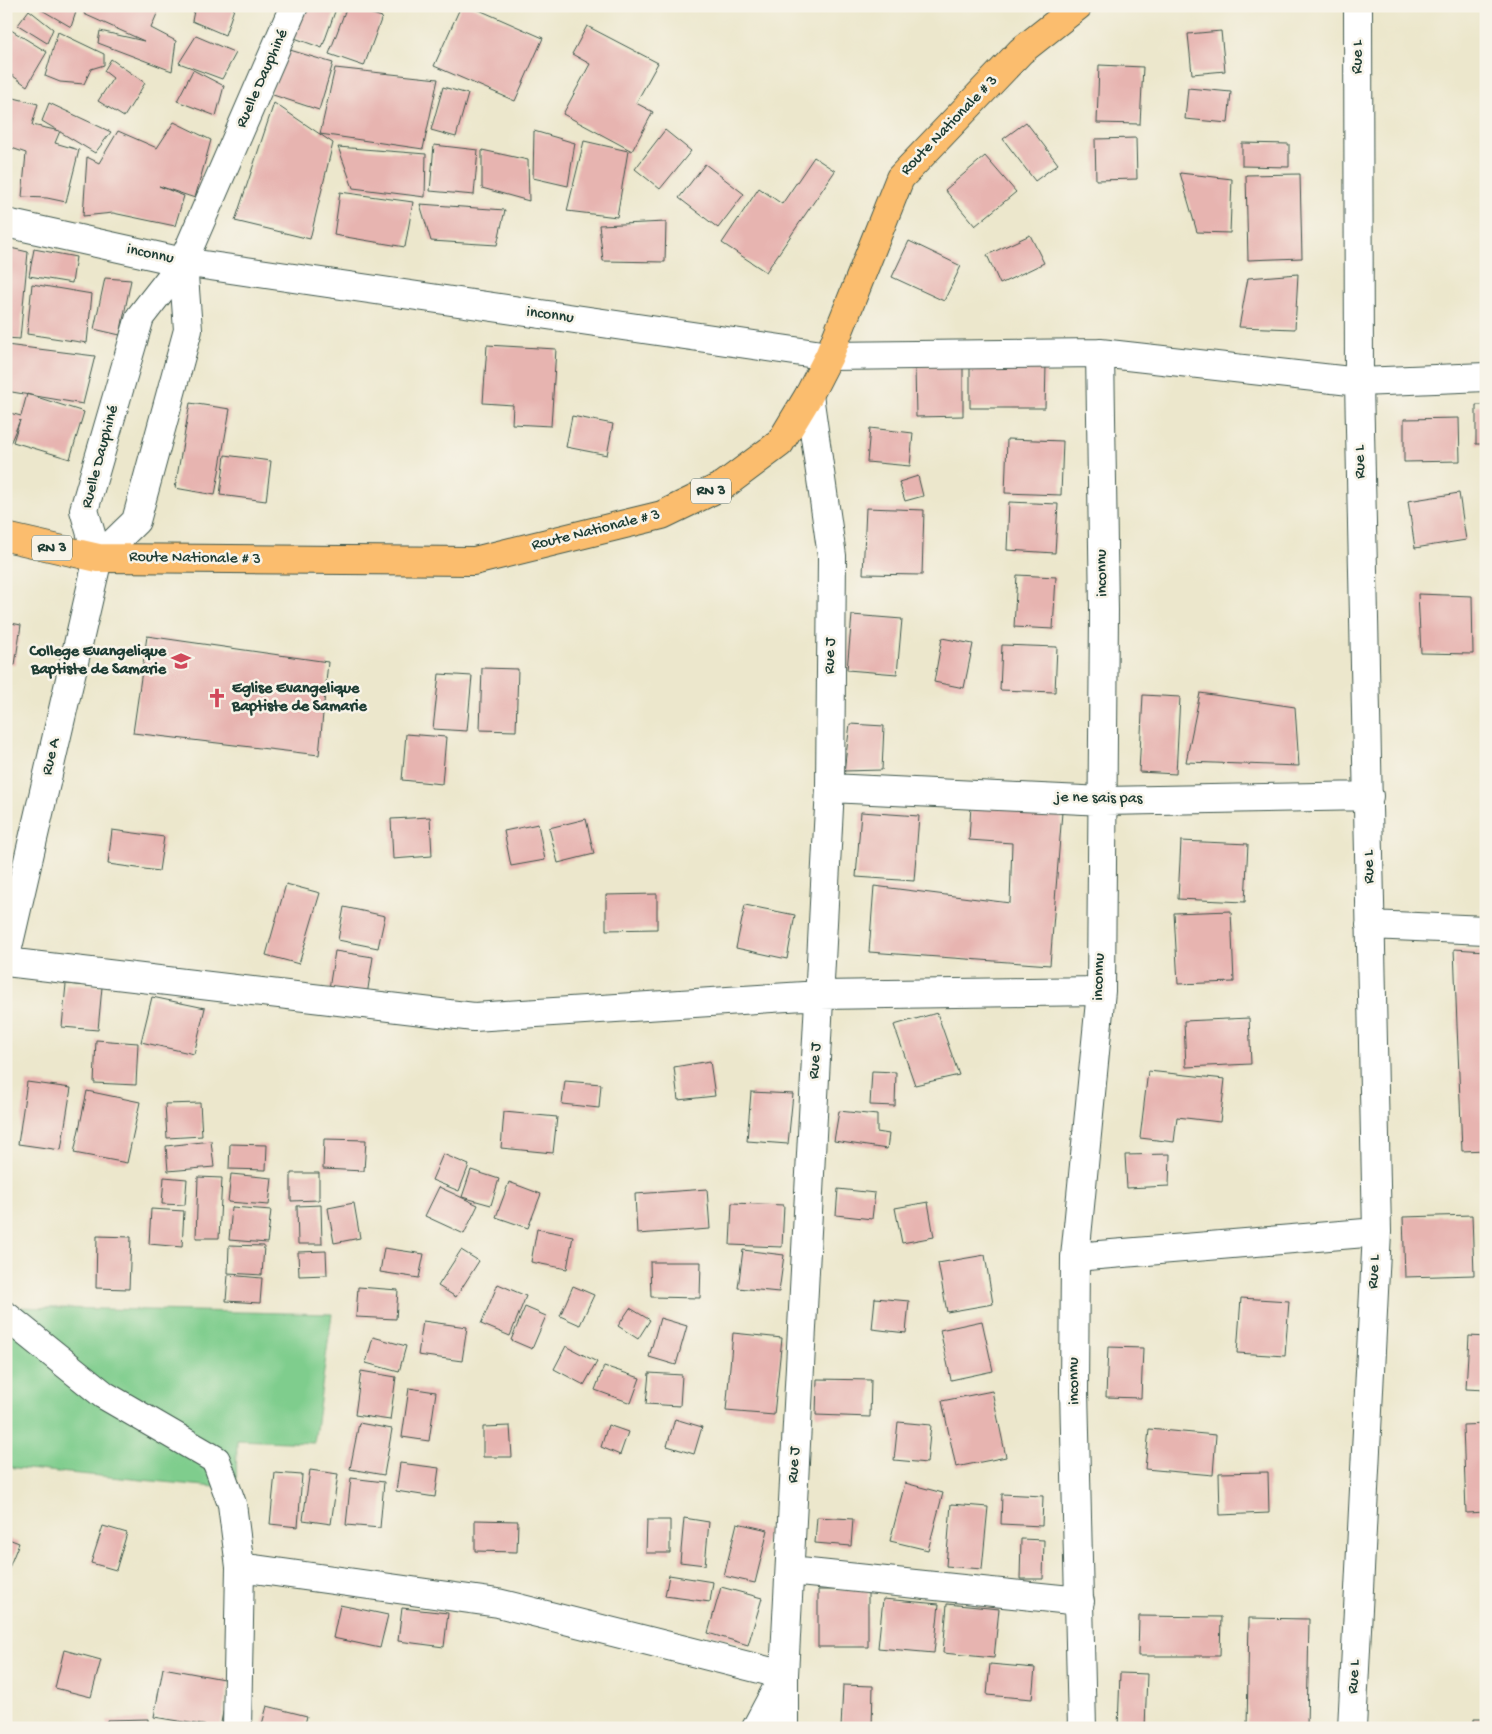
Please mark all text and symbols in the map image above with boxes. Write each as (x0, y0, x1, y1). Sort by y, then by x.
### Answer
street label: Ruelle Dauphiné (233, 26, 294, 131)
street label: Rue L (1349, 39, 1368, 74)
street label: Route Nationale # 3 (897, 72, 1003, 180)
street label: inconnu (125, 241, 176, 269)
street label: inconnu (525, 303, 575, 329)
street label: Ruelle Dauphiné (78, 403, 124, 511)
street label: Rue L (1351, 444, 1371, 479)
road number: RN 3 (691, 478, 731, 504)
street label: Route Nationale # 3 (530, 506, 662, 556)
road number: RN 3 (32, 536, 72, 560)
street label: Route Nationale # 3 (129, 548, 261, 570)
street label: inconnu (1093, 549, 1113, 597)
street label: Rue J (821, 636, 841, 674)
place label: College Evangelique Baptiste de Samarie (28, 643, 167, 680)
school or university icon: College Evangelique Baptiste de Samarie (170, 650, 192, 672)
place label: Eglise Evangelique Baptiste de Samarie (231, 680, 368, 717)
church icon: Eglise Evangelique Baptiste de Samarie (206, 687, 228, 709)
street label: Rue A (39, 735, 66, 777)
street label: je ne sais pas (1052, 789, 1144, 809)
street label: Rue L (1360, 849, 1380, 884)
street label: inconnu (1090, 952, 1110, 1001)
street label: Rue J (806, 1041, 827, 1080)
street label: Rue L (1365, 1253, 1385, 1289)
street label: inconnu (1065, 1357, 1085, 1405)
street label: Rue J (785, 1445, 806, 1484)
street label: Rue L (1345, 1658, 1365, 1694)

